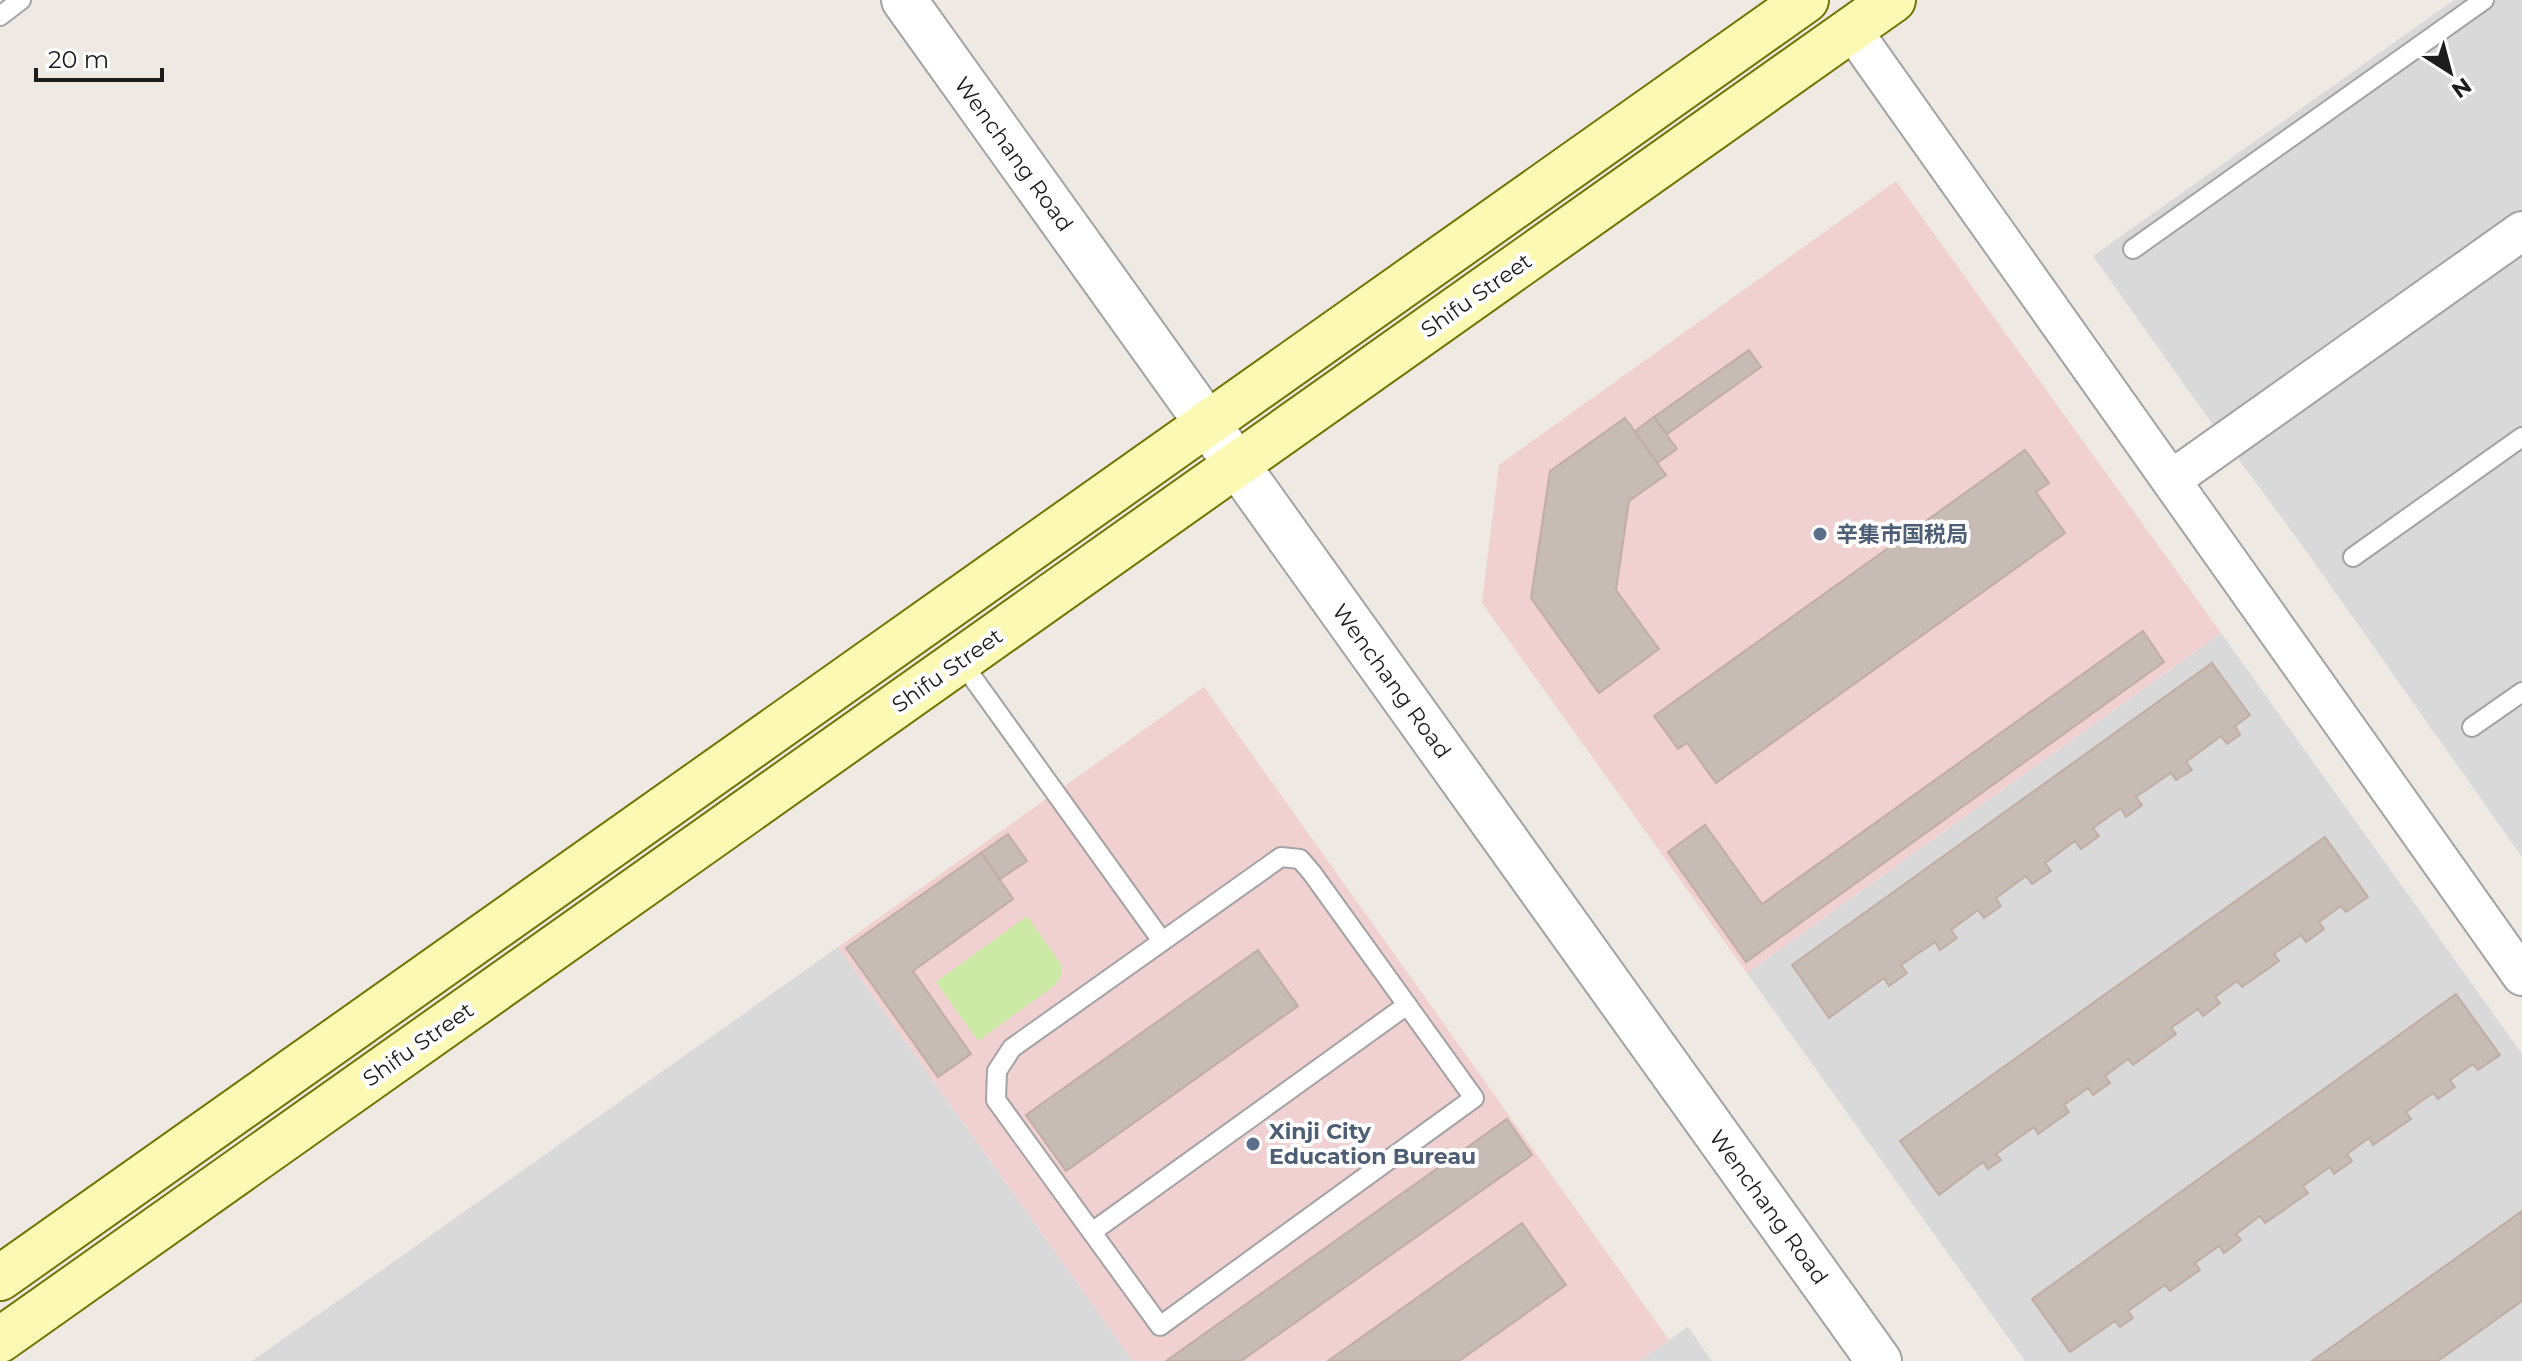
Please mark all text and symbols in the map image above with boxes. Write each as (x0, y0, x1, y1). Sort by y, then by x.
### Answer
scale bar (36, 32, 162, 82)
north arrow (2410, 32, 2490, 112)
text: 20 m (48, 45, 109, 74)
street label: Wenchang Road (948, 72, 1079, 237)
text: N (2446, 72, 2477, 104)
street label: Shifu Street (1416, 247, 1537, 343)
place label: 辛集市国税局 (1836, 521, 1968, 548)
marker: 辛集市国税局 (1811, 525, 1829, 543)
street label: Wenchang Road (1326, 599, 1457, 764)
street label: Shifu Street (887, 622, 1008, 718)
street label: Shifu Street (358, 996, 479, 1092)
place label: Xinji City Education Bureau (1269, 1118, 1476, 1170)
street label: Wenchang Road (1703, 1125, 1834, 1290)
marker: Xinji City Education Bureau (1244, 1135, 1262, 1153)

